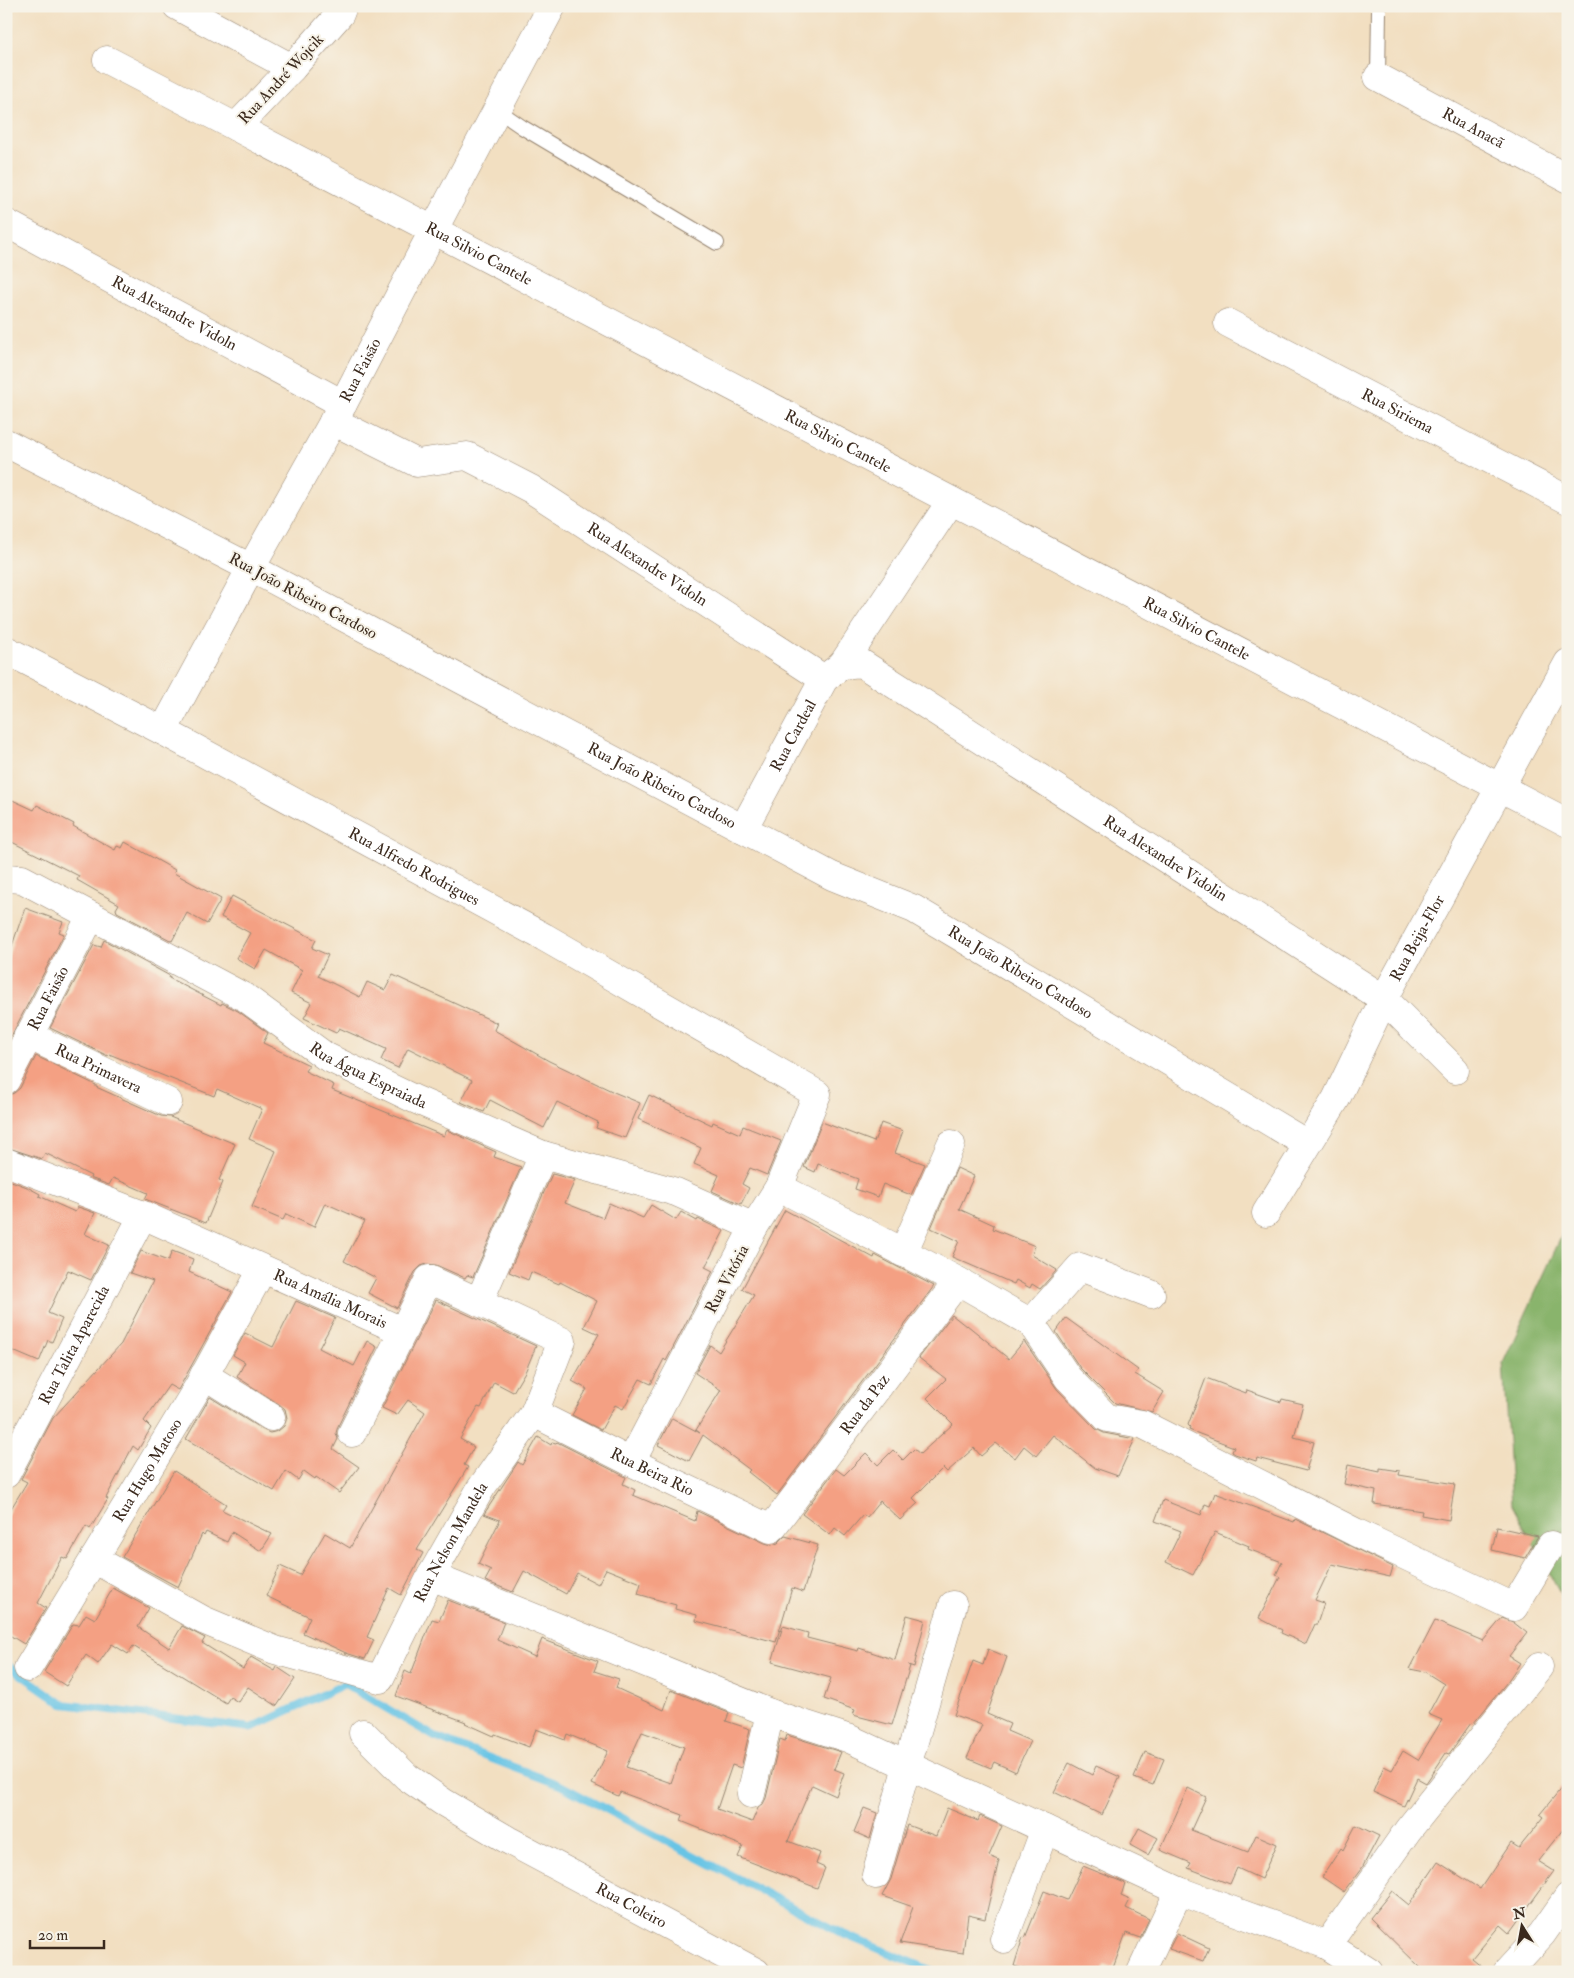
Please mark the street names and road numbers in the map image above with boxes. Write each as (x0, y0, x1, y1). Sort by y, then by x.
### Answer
street label: Rua André Wojcik (234, 29, 328, 128)
street label: Rua Anacã (1439, 103, 1508, 153)
street label: Rua Silvio Cantele (422, 218, 536, 290)
street label: Rua Alexandre Vidoln (108, 272, 240, 355)
street label: Rua Faisão (336, 335, 386, 406)
street label: Rua Siriema (1358, 384, 1437, 438)
street label: Rua Silvio Cantele (781, 405, 895, 478)
street label: Rua Alexandre Vidoln (583, 518, 711, 611)
street label: Rua João Ribeiro Cardoso (225, 548, 381, 645)
street label: Rua Silvio Cantele (1140, 593, 1254, 665)
street label: Rua Cardeal (766, 696, 821, 775)
street label: Rua João Ribeiro Cardoso (584, 738, 740, 833)
street label: Rua Alexandre Vidolin (1099, 811, 1231, 906)
street label: Rua Alfredo Rodrigues (345, 823, 483, 910)
street label: Rua Beija-Flor (1386, 891, 1449, 985)
street label: Rua João Ribeiro Cardoso (944, 921, 1097, 1024)
street label: Rua Faisão (23, 962, 73, 1034)
street label: Rua Água Espraiada (305, 1038, 430, 1113)
street label: Rua Primavera (52, 1039, 145, 1098)
street label: Rua Vitória (701, 1241, 754, 1317)
street label: Rua Amália Morais (270, 1265, 390, 1333)
street label: Rua Talita Aparecida (35, 1281, 114, 1408)
street label: Rua da Paz (836, 1370, 894, 1439)
street label: Rua Hugo Matoso (109, 1415, 187, 1526)
street label: Rua Beira Rio (607, 1443, 697, 1501)
street label: Rua Nelson Mandela (410, 1478, 492, 1606)
street label: Rua Coleiro (592, 1879, 670, 1933)

